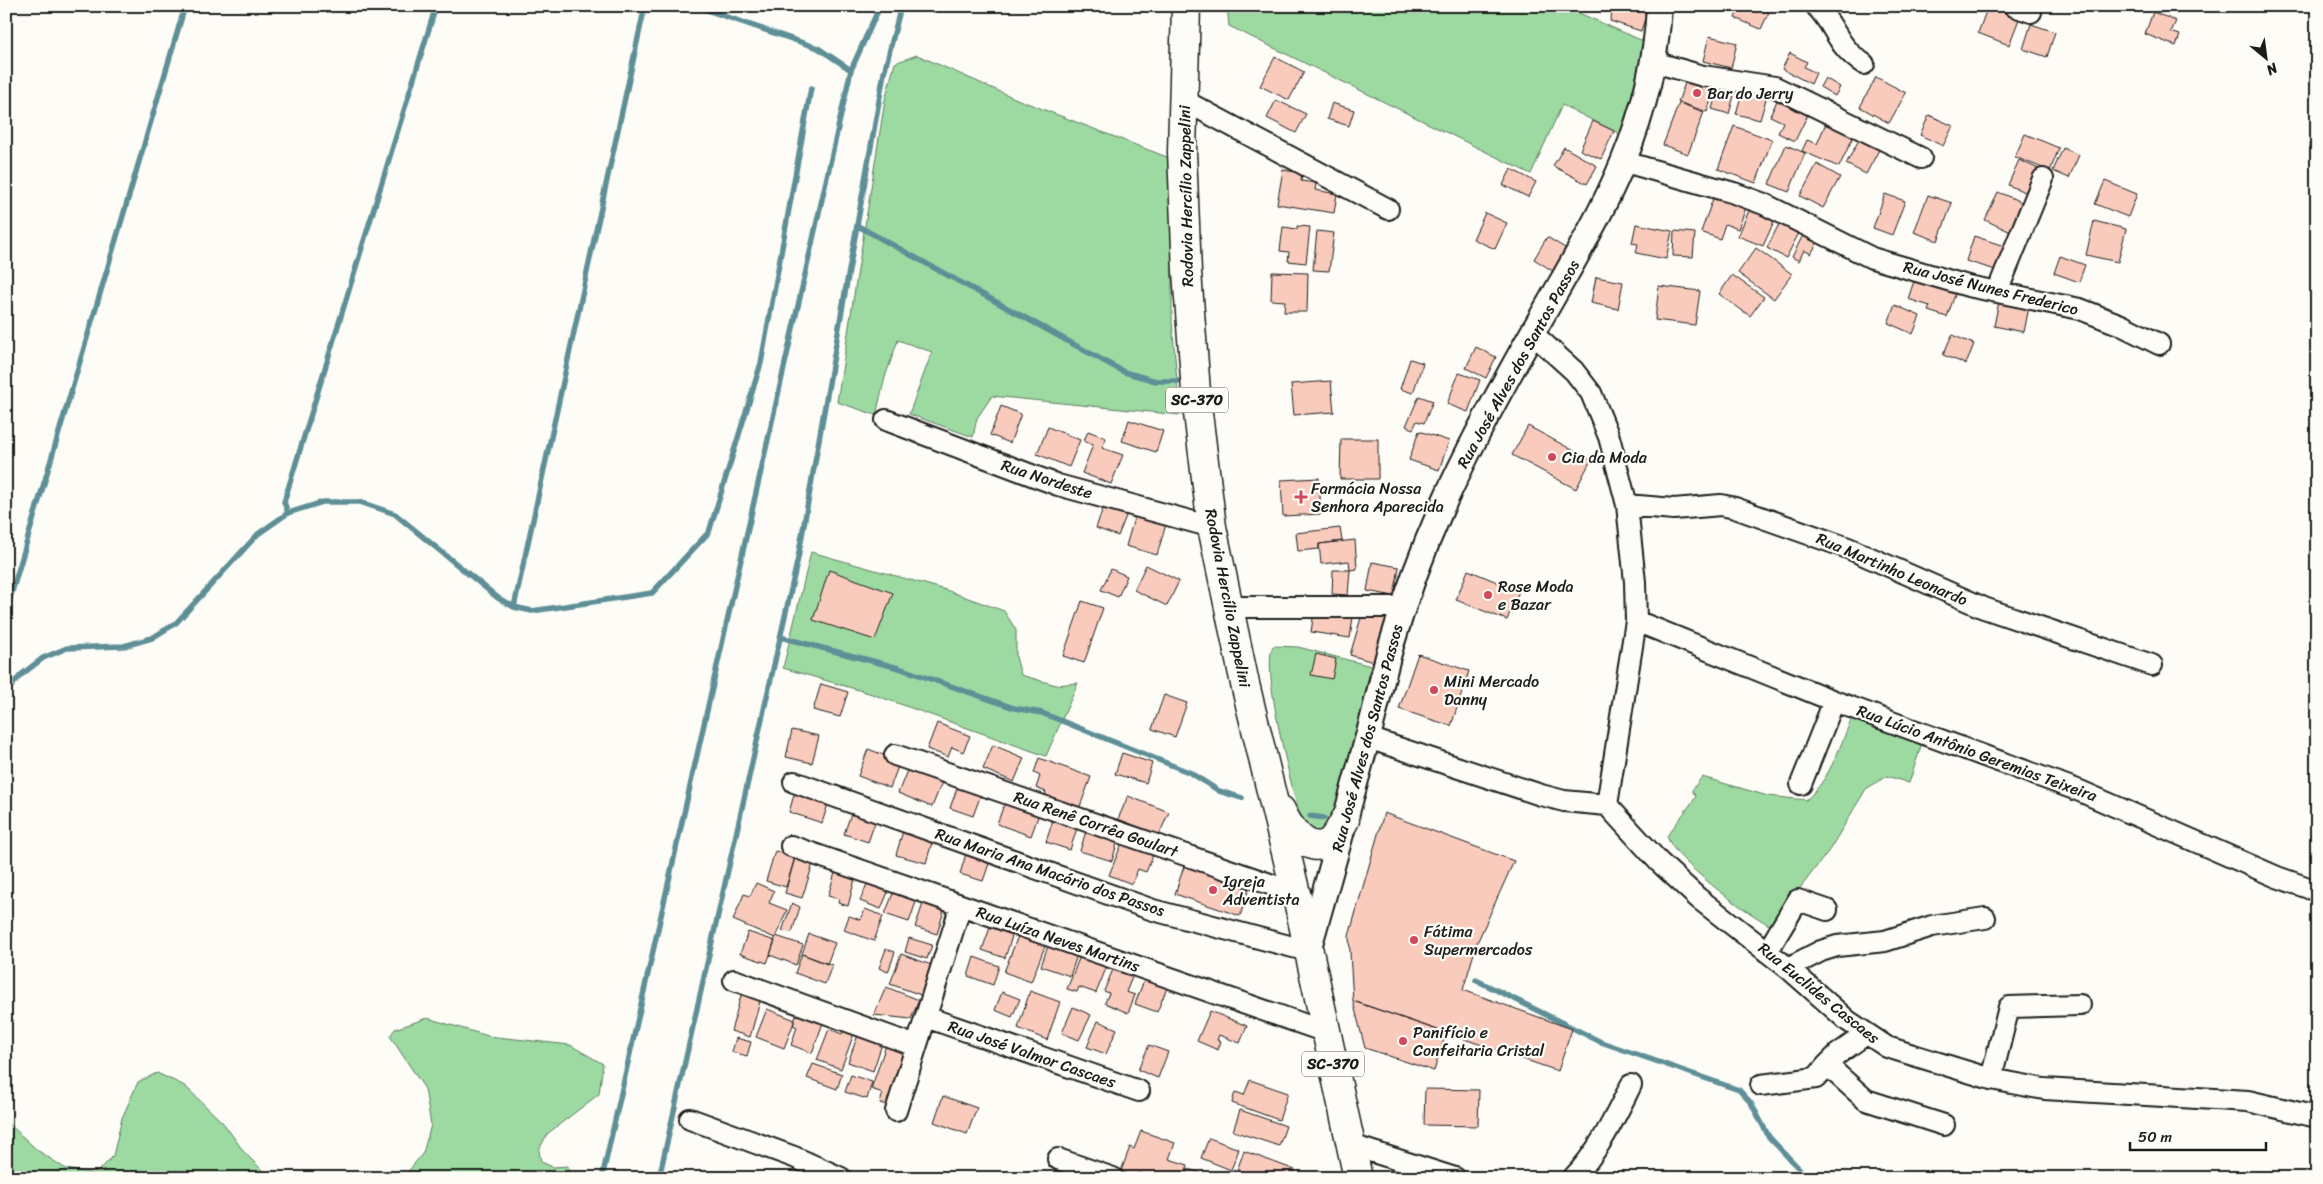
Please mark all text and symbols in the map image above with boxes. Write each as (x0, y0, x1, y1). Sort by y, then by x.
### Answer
north arrow (2240, 32, 2290, 82)
text: N (2261, 55, 2283, 82)
place label: Bar do Jerry (1707, 79, 1794, 108)
marker: Bar do Jerry (1691, 87, 1703, 99)
street label: Rodovia Hercílio Zappelini (1170, 104, 1202, 287)
street label: Rua José Nunes Frederico (1900, 252, 2082, 324)
street label: Rua José Alves dos Santos Passos (1448, 254, 1588, 474)
road number: SC-370 (1166, 388, 1228, 412)
place label: Cia da Moda (1562, 443, 1648, 472)
street label: Rua Nordeste (998, 451, 1096, 507)
marker: Cia da Moda (1546, 451, 1558, 463)
place label: Farmácia Nossa Senhora Aparecida (1311, 474, 1444, 521)
marker: Farmácia Nossa Senhora Aparecida (1295, 491, 1307, 503)
street label: Rodovia Hercílio Zappelini (1196, 506, 1260, 690)
street label: Rua Martinho Leonardo (1812, 524, 1972, 614)
place label: Rose Moda e Bazar (1498, 572, 1574, 619)
marker: Rose Moda e Bazar (1482, 589, 1494, 601)
street label: Rua José Alves dos Santos Passos (1323, 620, 1411, 855)
place label: Mini Mercado Danny (1444, 667, 1539, 714)
marker: Mini Mercado Danny (1428, 684, 1440, 696)
street label: Rua Lúcio Antônio Geremias Teixeira (1853, 696, 2102, 810)
street label: Rua Renê Corrêa Goulart (1010, 782, 1183, 866)
street label: Rua Maria Ana Macário dos Passos (931, 819, 1169, 925)
place label: Igreja Adventista (1222, 867, 1300, 914)
marker: Igreja Adventista (1207, 884, 1219, 896)
street label: Rua Luíza Neves Martins (972, 897, 1144, 981)
place label: Fátima Supermercados (1424, 917, 1533, 964)
marker: Fátima Supermercados (1408, 934, 1420, 946)
street label: Rua Euclides Cascaes (1752, 935, 1887, 1052)
street label: Rua José Valmor Cascaes (944, 1012, 1120, 1097)
place label: Panifício e Confeitaria Cristal (1413, 1018, 1545, 1065)
marker: Panifício e Confeitaria Cristal (1397, 1035, 1409, 1047)
road number: SC-370 (1302, 1052, 1364, 1076)
scale bar (2130, 1119, 2267, 1151)
text: 50 m (2138, 1124, 2173, 1150)

